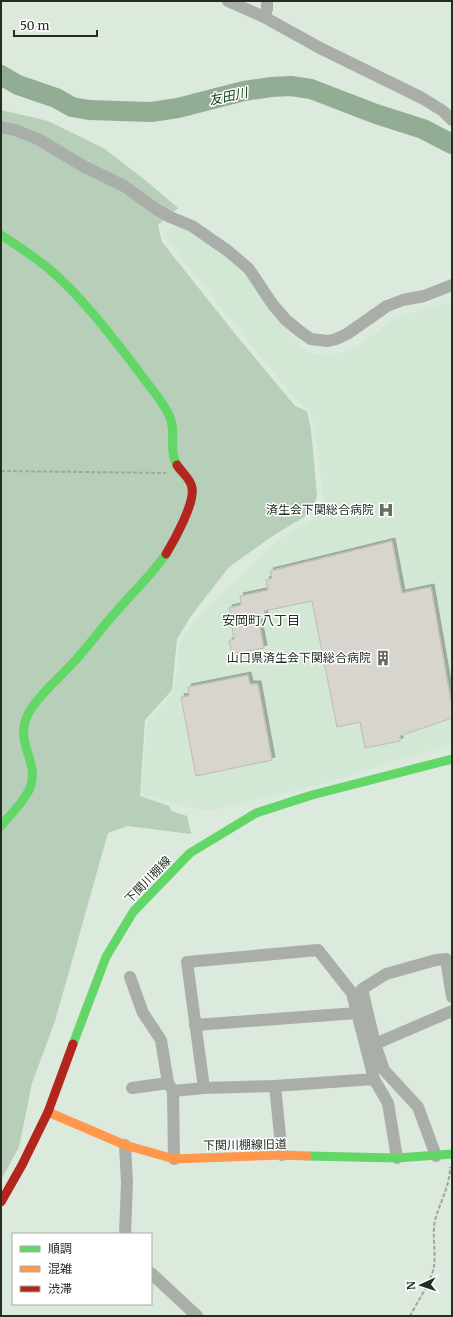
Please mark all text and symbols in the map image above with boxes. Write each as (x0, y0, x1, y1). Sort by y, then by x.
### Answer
scale bar (14, 12, 97, 38)
text: 50 m (20, 18, 49, 33)
water label: 友田川 (207, 84, 251, 109)
hospital icon: 済生会下関総合病院 (377, 501, 395, 519)
place label: 済生会下関総合病院 (266, 502, 374, 517)
district label: 安岡町八丁目 (222, 612, 300, 629)
building icon: 山口県済生会下関総合病院 (374, 649, 392, 667)
place label: 山口県済生会下関総合病院 (227, 650, 371, 665)
street label: 下関川棚線 (121, 853, 174, 906)
street label: 下関川棚線旧道 (203, 1136, 287, 1153)
legend (12, 1233, 152, 1305)
text: 順調 (48, 1241, 72, 1256)
text: 混雑 (48, 1261, 72, 1276)
north arrow (401, 1265, 441, 1305)
text: 渋滞 (48, 1281, 72, 1296)
text: N (404, 1281, 418, 1290)

